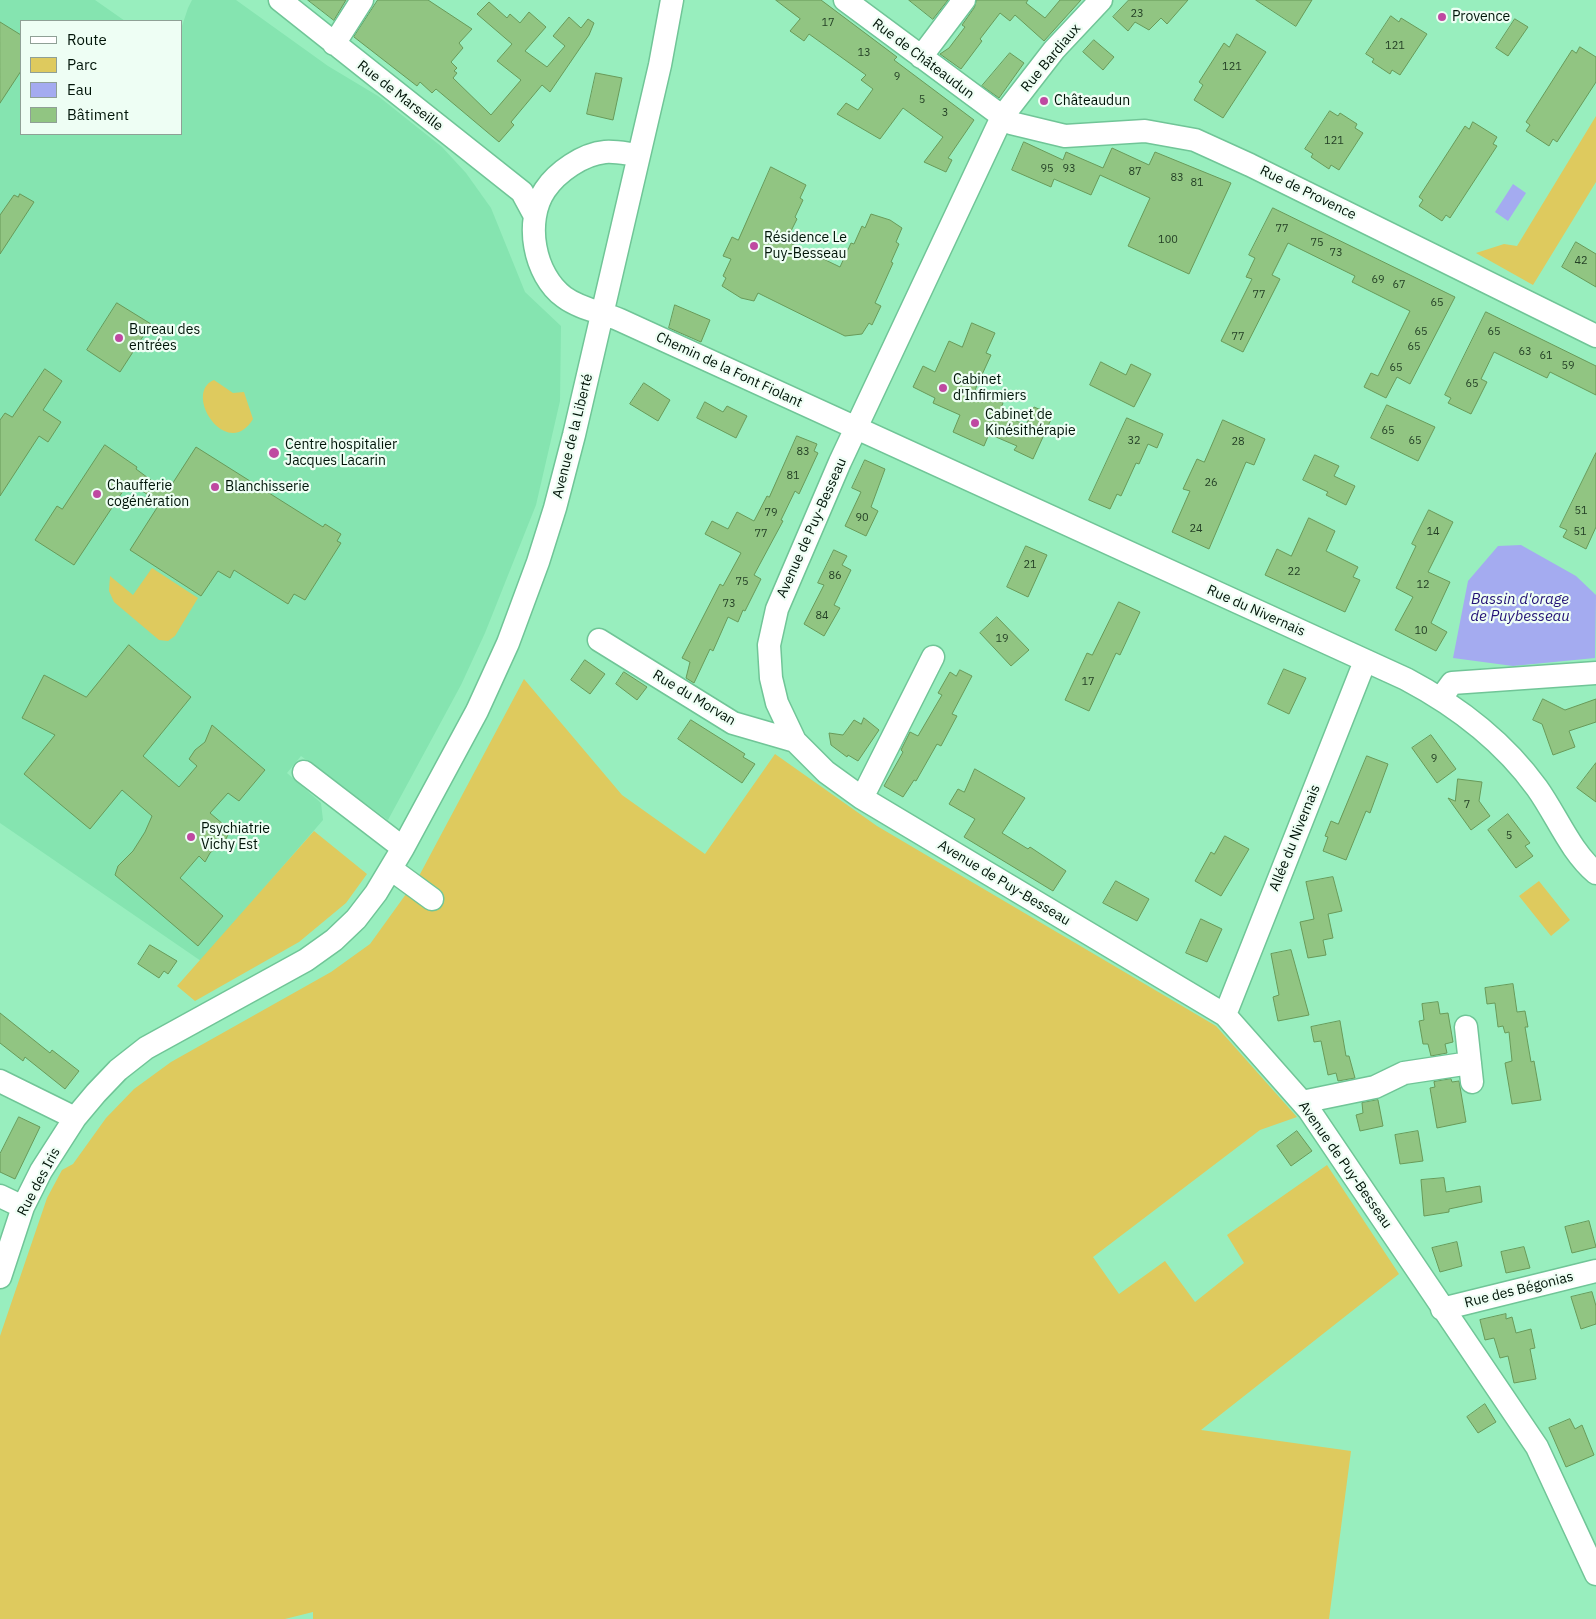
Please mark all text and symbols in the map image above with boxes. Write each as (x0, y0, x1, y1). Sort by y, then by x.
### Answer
house number: 23 (1130, 7, 1144, 21)
place label: Provence (1452, 9, 1510, 25)
marker: Provence (1436, 11, 1448, 23)
street label: Rue de Châteaudun (869, 15, 977, 103)
house number: 17 (821, 16, 835, 30)
legend (20, 20, 182, 135)
street label: Rue Bardiaux (1018, 21, 1084, 95)
text: Route (67, 30, 107, 49)
house number: 121 (1385, 39, 1405, 53)
house number: 13 (857, 46, 871, 60)
text: Parc (67, 55, 97, 74)
street label: Rue de Marseille (354, 57, 446, 135)
house number: 121 (1222, 60, 1242, 74)
house number: 9 (894, 70, 900, 84)
text: Eau (67, 80, 92, 99)
house number: 5 (919, 93, 925, 107)
place label: Châteaudun (1054, 93, 1130, 109)
marker: Châteaudun (1038, 95, 1050, 107)
text: Bâtiment (67, 105, 129, 124)
house number: 3 (942, 106, 948, 120)
house number: 121 (1324, 134, 1344, 148)
house number: 95 (1040, 162, 1054, 176)
house number: 93 (1062, 162, 1076, 176)
street label: Rue de Provence (1257, 162, 1359, 224)
house number: 87 (1128, 165, 1142, 179)
house number: 83 (1170, 171, 1184, 185)
house number: 81 (1190, 176, 1204, 190)
house number: 77 (1275, 222, 1289, 236)
place label: Résidence Le Puy-Besseau (764, 230, 847, 262)
house number: 100 (1158, 233, 1178, 247)
house number: 75 (1310, 236, 1324, 250)
marker: Résidence Le Puy-Besseau (748, 240, 760, 252)
house number: 73 (1329, 246, 1343, 260)
house number: 42 (1574, 254, 1588, 268)
house number: 69 (1371, 273, 1385, 287)
house number: 67 (1392, 278, 1406, 292)
house number: 77 (1252, 288, 1266, 302)
house number: 65 (1430, 296, 1444, 310)
place label: Bureau des entrées (129, 322, 200, 354)
house number: 65 (1414, 325, 1428, 339)
house number: 65 (1487, 325, 1501, 339)
street label: Chemin de la Font Fiolant (653, 329, 805, 411)
house number: 77 (1231, 330, 1245, 344)
marker: Bureau des entrées (113, 332, 125, 344)
house number: 65 (1407, 340, 1421, 354)
house number: 63 (1518, 345, 1532, 359)
house number: 61 (1539, 349, 1553, 363)
house number: 59 (1561, 359, 1575, 373)
house number: 65 (1389, 361, 1403, 375)
street label: Avenue de la Liberté (549, 372, 597, 500)
place label: Cabinet d'Infirmiers (953, 372, 1026, 404)
house number: 65 (1465, 377, 1479, 391)
marker: Cabinet d'Infirmiers (937, 382, 949, 394)
place label: Cabinet de Kinésithérapie (985, 407, 1076, 440)
marker: Cabinet de Kinésithérapie (969, 417, 981, 429)
house number: 65 (1381, 424, 1395, 438)
house number: 32 (1127, 434, 1141, 448)
house number: 65 (1408, 434, 1422, 448)
house number: 28 (1231, 435, 1245, 449)
place label: Centre hospitalier Jacques Lacarin (285, 437, 397, 470)
house number: 83 (796, 445, 810, 459)
marker: Centre hospitalier Jacques Lacarin (267, 446, 281, 460)
street label: Avenue de Puy-Besseau (774, 455, 850, 601)
house number: 81 (786, 469, 800, 483)
house number: 26 (1204, 476, 1218, 490)
place label: Chaufferie cogénération (107, 478, 189, 511)
place label: Blanchisserie (225, 479, 309, 495)
marker: Blanchisserie (209, 481, 221, 493)
marker: Chaufferie cogénération (91, 488, 103, 500)
house number: 51 (1574, 504, 1588, 518)
house number: 79 (764, 506, 778, 520)
house number: 90 (855, 511, 869, 525)
house number: 24 (1189, 522, 1203, 536)
house number: 14 (1426, 525, 1440, 539)
house number: 51 (1573, 525, 1587, 539)
house number: 77 (754, 527, 768, 541)
house number: 21 (1023, 558, 1037, 572)
house number: 22 (1287, 565, 1301, 579)
house number: 86 (828, 569, 842, 583)
house number: 75 (735, 575, 749, 589)
house number: 12 (1416, 578, 1430, 592)
street label: Rue du Nivernais (1204, 582, 1308, 640)
water label: Bassin d'orage de Puybesseau (1470, 591, 1570, 626)
house number: 73 (722, 597, 736, 611)
house number: 84 (815, 609, 829, 623)
house number: 10 (1414, 624, 1428, 638)
house number: 19 (995, 632, 1009, 646)
street label: Rue du Morvan (649, 667, 739, 729)
house number: 17 (1081, 675, 1095, 689)
house number: 9 (1431, 752, 1437, 766)
street label: Allée du Nivernais (1266, 782, 1324, 894)
house number: 7 (1464, 798, 1470, 812)
place label: Psychiatrie Vichy Est (201, 821, 270, 854)
house number: 5 (1506, 829, 1512, 843)
marker: Psychiatrie Vichy Est (185, 831, 197, 843)
street label: Avenue de Puy-Besseau (935, 837, 1073, 929)
street label: Avenue de Puy-Besseau (1295, 1098, 1395, 1232)
street label: Rue des Iris (14, 1145, 64, 1219)
street label: Rue des Bégonias (1463, 1268, 1575, 1312)

